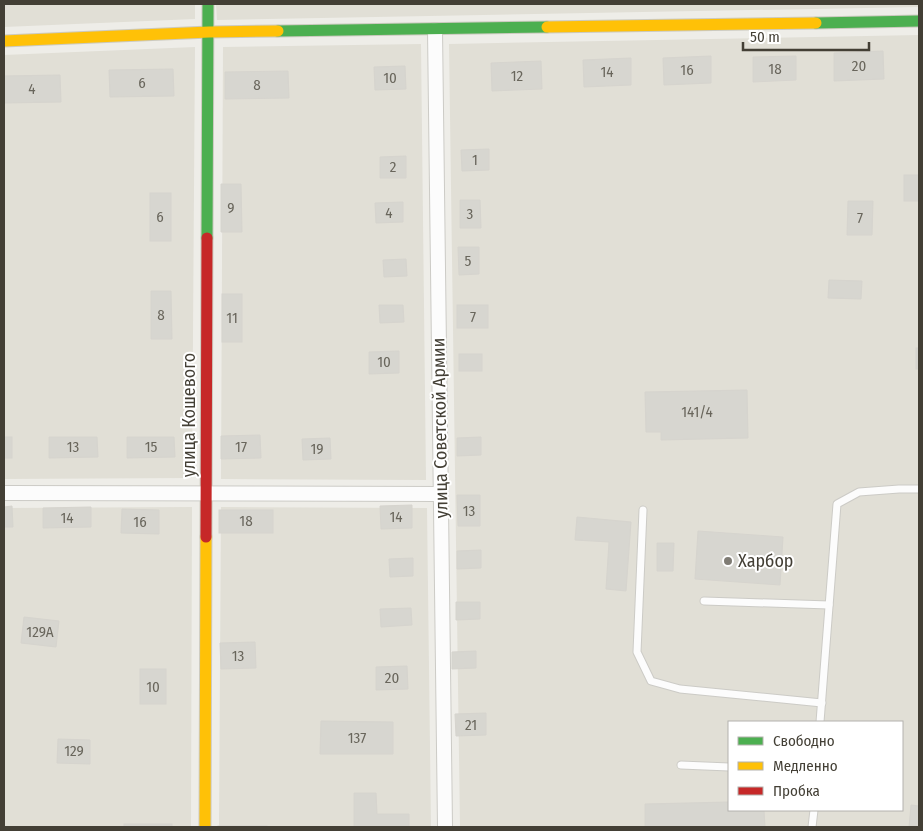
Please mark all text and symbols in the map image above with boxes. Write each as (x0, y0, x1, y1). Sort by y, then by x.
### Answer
scale bar (743, 20, 869, 52)
text: 50 m (750, 28, 780, 46)
house number: 20 (852, 57, 866, 75)
house number: 18 (768, 60, 782, 78)
house number: 16 (680, 61, 694, 79)
house number: 14 (600, 63, 614, 81)
house number: 12 (511, 67, 524, 85)
house number: 10 (383, 69, 397, 87)
house number: 6 (138, 74, 146, 92)
house number: 8 (253, 76, 261, 94)
house number: 4 (28, 80, 36, 98)
house number: 1 (472, 151, 478, 169)
house number: 2 (390, 158, 397, 176)
house number: 9 (227, 199, 235, 217)
house number: 4 (385, 204, 393, 222)
house number: 3 (467, 205, 474, 223)
house number: 6 (156, 208, 164, 226)
house number: 7 (857, 209, 863, 227)
house number: 5 (465, 252, 472, 270)
house number: 8 (157, 306, 165, 324)
house number: 7 (470, 308, 476, 326)
house number: 11 (226, 309, 238, 327)
street label: улица Советской Армии (427, 338, 453, 518)
street label: улица Кошевого (178, 353, 200, 477)
house number: 10 (377, 353, 391, 371)
house number: 141/4 (681, 403, 713, 421)
house number: 13 (67, 438, 80, 456)
house number: 15 (145, 438, 157, 456)
house number: 17 (235, 438, 247, 456)
house number: 19 (310, 440, 324, 458)
house number: 13 (463, 502, 476, 520)
house number: 14 (389, 508, 403, 526)
house number: 14 (60, 509, 74, 527)
house number: 18 (239, 512, 253, 530)
house number: 16 (133, 513, 147, 531)
place label: Харбор (738, 550, 793, 572)
marker: Харбор (722, 555, 734, 567)
house number: 129А (26, 623, 54, 641)
house number: 13 (232, 647, 245, 665)
house number: 20 (385, 669, 399, 687)
house number: 10 (146, 678, 160, 696)
house number: 21 (465, 716, 477, 734)
legend (728, 721, 903, 811)
house number: 137 (348, 729, 366, 747)
text: Свободно (773, 732, 835, 750)
house number: 129 (64, 742, 84, 760)
text: Медленно (773, 757, 838, 775)
text: Пробка (773, 782, 820, 800)

